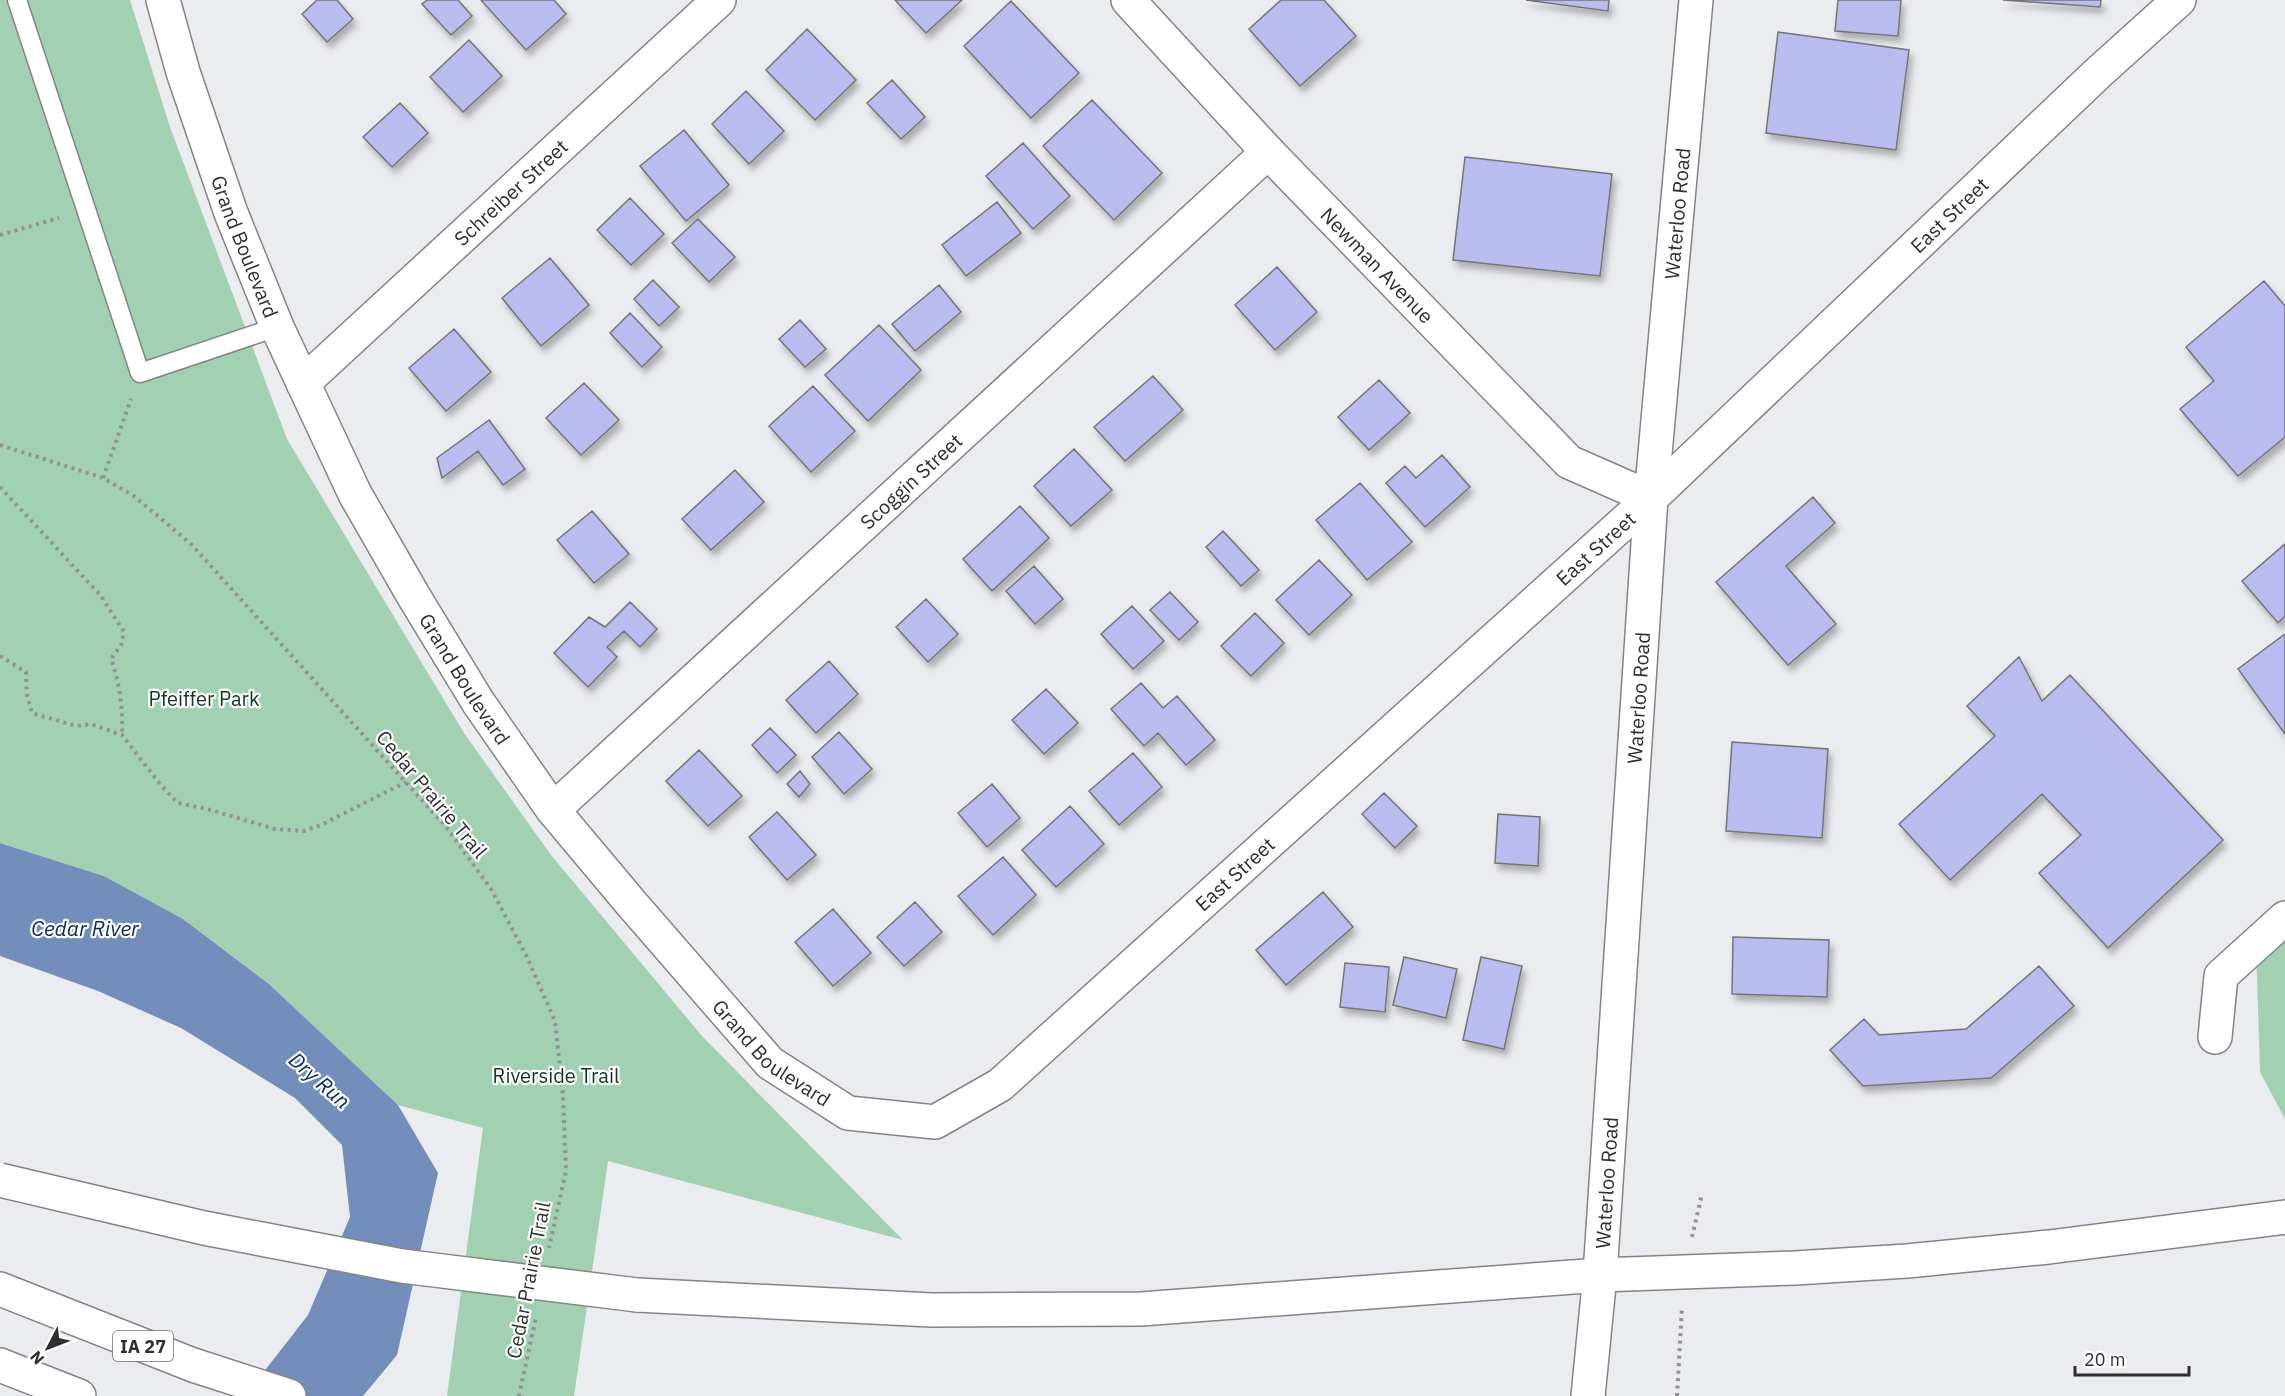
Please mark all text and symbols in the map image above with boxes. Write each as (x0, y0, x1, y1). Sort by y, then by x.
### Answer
street label: Schreiber Street (448, 133, 573, 251)
street label: Waterloo Road (1657, 146, 1696, 280)
street label: East Street (1904, 171, 1994, 258)
street label: Grand Boulevard (206, 172, 285, 322)
street label: Newman Avenue (1315, 201, 1440, 329)
street label: Scoggin Street (854, 427, 968, 535)
street label: East Street (1550, 505, 1641, 591)
street label: Grand Boulevard (414, 608, 517, 750)
street label: Waterloo Road (1620, 631, 1656, 765)
park label: Pfeiffer Park (149, 685, 260, 712)
street label: Cedar Prairie Trail (370, 724, 494, 864)
street label: East Street (1189, 831, 1280, 917)
water label: Cedar River (31, 914, 140, 942)
street label: Grand Boulevard (707, 993, 836, 1112)
water label: Dry Run (283, 1045, 357, 1115)
park label: Riverside Trail (493, 1062, 619, 1089)
street label: Waterloo Road (1588, 1116, 1624, 1250)
street label: Cedar Prairie Trail (500, 1199, 556, 1361)
north arrow (18, 1318, 78, 1378)
road number: IA 27 (113, 1331, 173, 1361)
scale bar (2075, 1339, 2189, 1377)
text: N (26, 1347, 48, 1369)
text: 20 m (2084, 1348, 2126, 1371)

